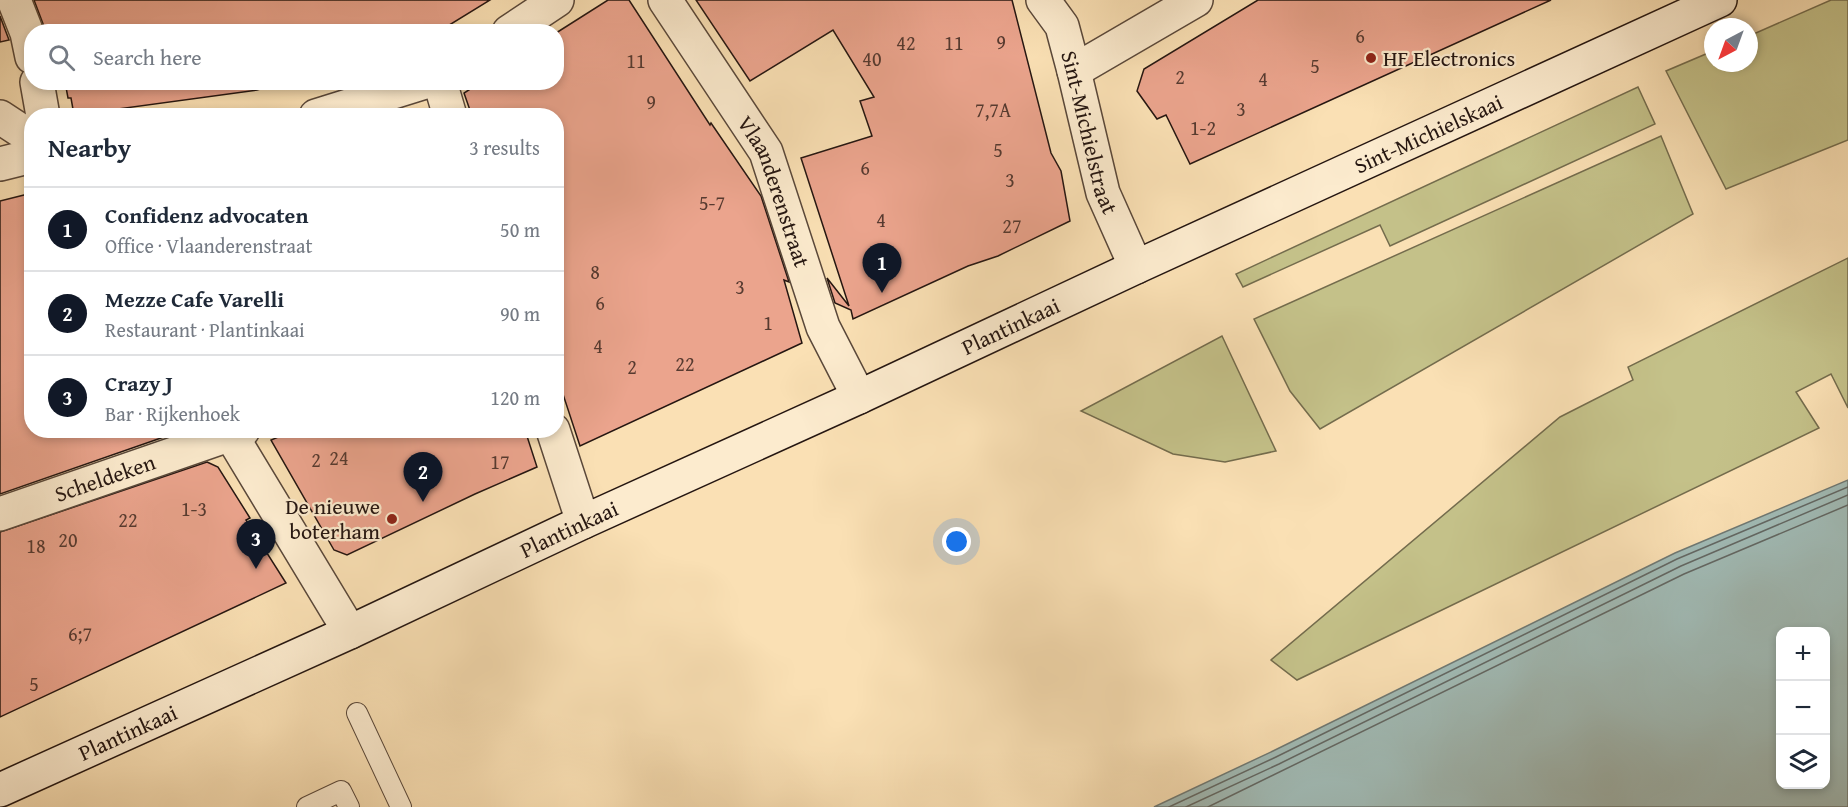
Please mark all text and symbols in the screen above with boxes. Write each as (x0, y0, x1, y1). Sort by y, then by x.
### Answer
north arrow (1704, 18, 1758, 72)
house number: 6 (1355, 21, 1365, 50)
search box (24, 24, 564, 90)
house number: 9 (996, 27, 1006, 56)
house number: 42 (896, 28, 916, 57)
house number: 11 (944, 28, 964, 57)
icon: search (45, 41, 78, 74)
text: Search here (93, 41, 202, 73)
place label: HF Electronics (1383, 42, 1515, 74)
house number: 40 (862, 44, 882, 73)
house number: 11 (626, 46, 646, 75)
street label: Sint-Michielstraat (1053, 47, 1126, 219)
house number: 5 (1310, 51, 1320, 80)
marker: HF Electronics (1364, 51, 1378, 65)
house number: 2 (1175, 62, 1185, 91)
house number: 4 (1258, 64, 1268, 93)
street label: Sint-Michielskaai (1349, 86, 1508, 181)
house number: 9 (646, 87, 656, 116)
house number: 3 (1236, 94, 1246, 123)
house number: 7,7A (975, 95, 1011, 124)
street label: Vlaanderenstraat (730, 109, 818, 271)
house number: 1-2 (1190, 113, 1216, 142)
text: Nearby (48, 128, 131, 167)
text: 3 results (469, 133, 540, 162)
house number: 5 (993, 135, 1003, 164)
house number: 6 (860, 153, 870, 182)
house number: 3 (1005, 165, 1015, 194)
house number: 5-7 (699, 188, 725, 217)
text: Confidenz advocaten (105, 199, 308, 231)
house number: 4 (876, 205, 886, 234)
house number: 27 (1002, 211, 1022, 240)
text: 1 (62, 215, 73, 244)
text: 50 m (500, 215, 540, 244)
text: Office · Vlaanderenstraat (105, 231, 312, 260)
pin: 1 (862, 244, 902, 293)
house number: 8 (590, 257, 600, 286)
house number: 3 (735, 272, 745, 301)
text: Mezze Cafe Varelli (105, 283, 284, 315)
house number: 6 (595, 288, 605, 317)
street label: Plantinkaai (956, 289, 1065, 363)
text: 2 (62, 299, 73, 328)
text: 90 m (500, 299, 540, 328)
house number: 1 (763, 308, 773, 337)
text: Restaurant · Plantinkaai (105, 315, 305, 344)
house number: 4 (593, 331, 603, 360)
house number: 22 (675, 349, 695, 378)
house number: 2 (627, 352, 637, 381)
text: Crazy J (105, 367, 173, 399)
text: 3 (62, 383, 73, 412)
text: 120 m (490, 383, 540, 412)
text: Bar · Rijkenhoek (105, 399, 240, 428)
house number: 24 (329, 443, 349, 472)
street label: Scheldeken (50, 445, 160, 510)
house number: 2 (311, 445, 321, 474)
house number: 17 (490, 447, 510, 476)
pin: 2 (404, 452, 442, 502)
place label: De nieuwe boterham (285, 490, 380, 547)
street label: Plantinkaai (514, 492, 623, 566)
house number: 1-3 (181, 494, 207, 523)
house number: 22 (118, 505, 138, 534)
marker: De nieuwe boterham (385, 512, 399, 526)
pin: 3 (236, 520, 276, 569)
house number: 20 (58, 525, 78, 554)
your location (942, 527, 971, 556)
house number: 18 (26, 531, 46, 560)
house number: 6;7 (68, 619, 92, 648)
map controls (1776, 627, 1830, 789)
button: + (1776, 627, 1830, 681)
house number: 5 (29, 669, 39, 698)
button: − (1776, 681, 1830, 735)
street label: Plantinkaai (73, 696, 182, 769)
button: layers (1776, 735, 1830, 789)

